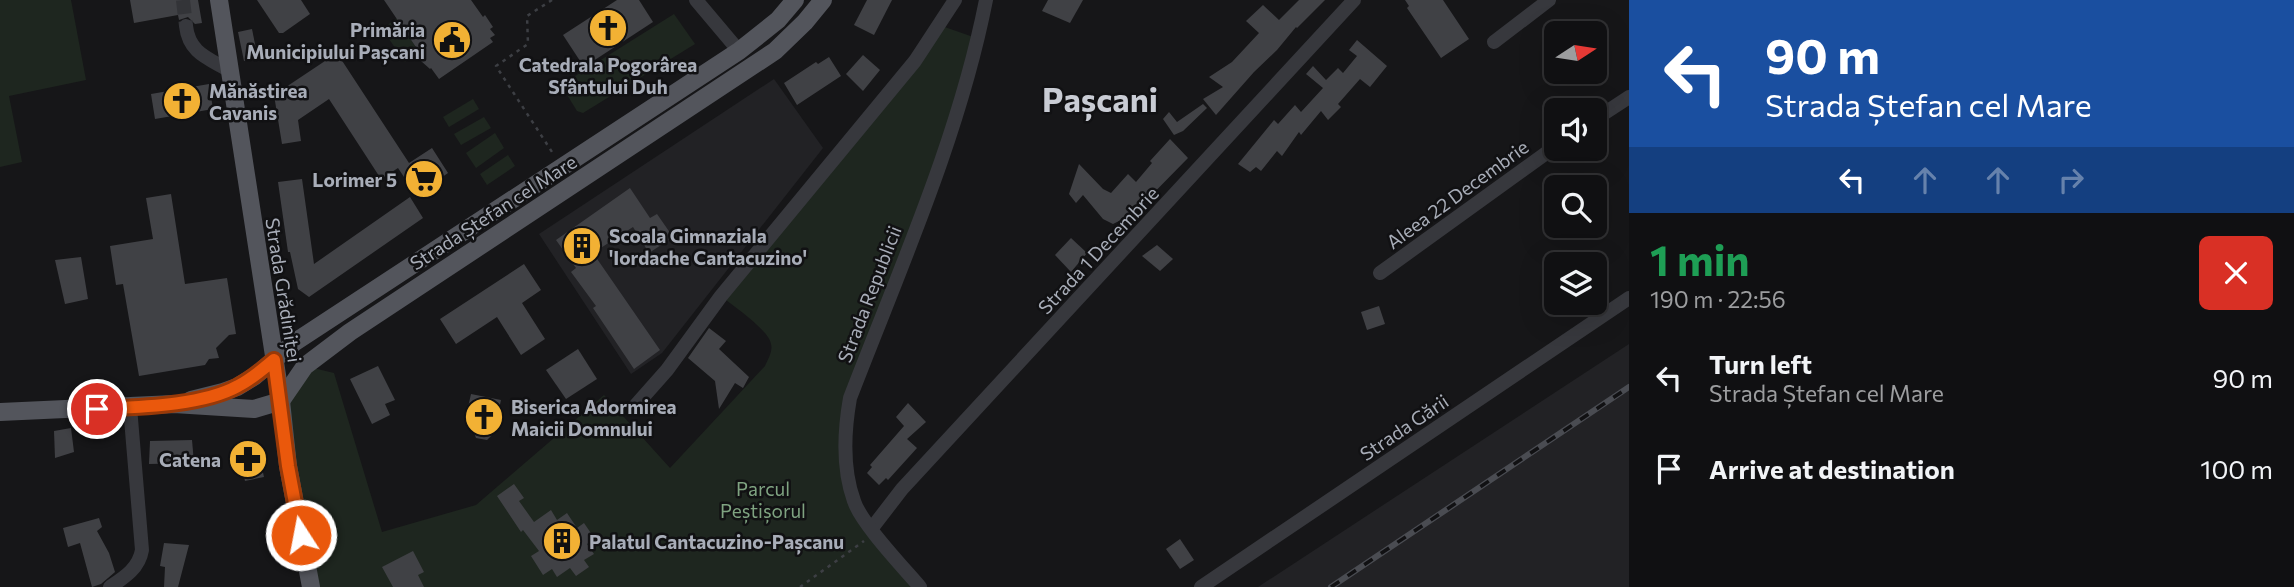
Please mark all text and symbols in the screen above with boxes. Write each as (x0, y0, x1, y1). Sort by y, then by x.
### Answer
church icon: Catedrala Pogorârea Sfântului Duh (587, 7, 629, 49)
place label: Primăria Municipiului Pașcani (246, 18, 425, 65)
public building icon: Primăria Municipiului Pașcani (431, 19, 473, 61)
north arrow (1544, 21, 1606, 84)
map controls (1544, 21, 1607, 315)
text: 90 m (1765, 24, 1880, 84)
icon: left (1650, 28, 1741, 119)
place label: Catedrala Pogorârea Sfântului Duh (519, 53, 697, 98)
district label: Pașcani (1042, 78, 1158, 121)
place label: Mănăstirea Cavanis (209, 79, 308, 124)
church icon: Mănăstirea Cavanis (161, 80, 203, 122)
text: Strada Ștefan cel Mare (1765, 84, 2092, 124)
button: sound (1544, 98, 1607, 161)
street label: Aleea 22 Decembrie (1381, 135, 1533, 253)
street label: Strada Ștefan cel Mare (405, 150, 582, 276)
supermarket icon: Lorimer 5 (403, 158, 445, 200)
icon: left (1833, 161, 1871, 199)
icon: ahead (1906, 161, 1944, 199)
icon: ahead (1979, 161, 2017, 199)
icon: right (2052, 161, 2090, 199)
place label: Lorimer 5 (312, 168, 397, 191)
button: search (1544, 175, 1607, 238)
street label: Strada 1 Decembrie (1033, 181, 1163, 319)
street label: Strada Grădiniței (259, 216, 307, 364)
street label: Strada Republicii (832, 222, 906, 366)
place label: Scoala Gimnaziala 'Iordache Cantacuzino' (609, 224, 807, 269)
building icon: Scoala Gimnaziala 'Iordache Cantacuzino' (561, 225, 603, 267)
text: 1 min (1650, 233, 1750, 285)
button: close (2199, 236, 2273, 310)
button: layers (1544, 252, 1607, 315)
text: 190 m · 22:56 (1650, 285, 1786, 313)
text: Turn left (1709, 348, 1812, 379)
icon: left (1650, 359, 1688, 397)
text: 90 m (2213, 362, 2273, 393)
pin (67, 379, 127, 439)
text: Strada Ștefan cel Mare (1709, 379, 1944, 407)
street label: Strada Gării (1355, 389, 1453, 465)
icon: arrive (78, 390, 116, 428)
place label: Biserica Adormirea Maicii Domnului (511, 395, 677, 440)
church icon: Biserica Adormirea Maicii Domnului (463, 396, 505, 438)
pharmacy icon: Catena (227, 438, 269, 480)
place label: Catena (159, 448, 221, 471)
icon: arrive (1650, 450, 1688, 488)
text: Arrive at destination (1709, 453, 1955, 484)
text: 100 m (2200, 453, 2273, 484)
park label: Parcul Peștișorul (720, 477, 806, 524)
position arrow (264, 498, 338, 572)
building icon: Palatul Cantacuzino-Pașcanu (541, 520, 583, 562)
place label: Palatul Cantacuzino-Pașcanu (589, 530, 844, 555)

